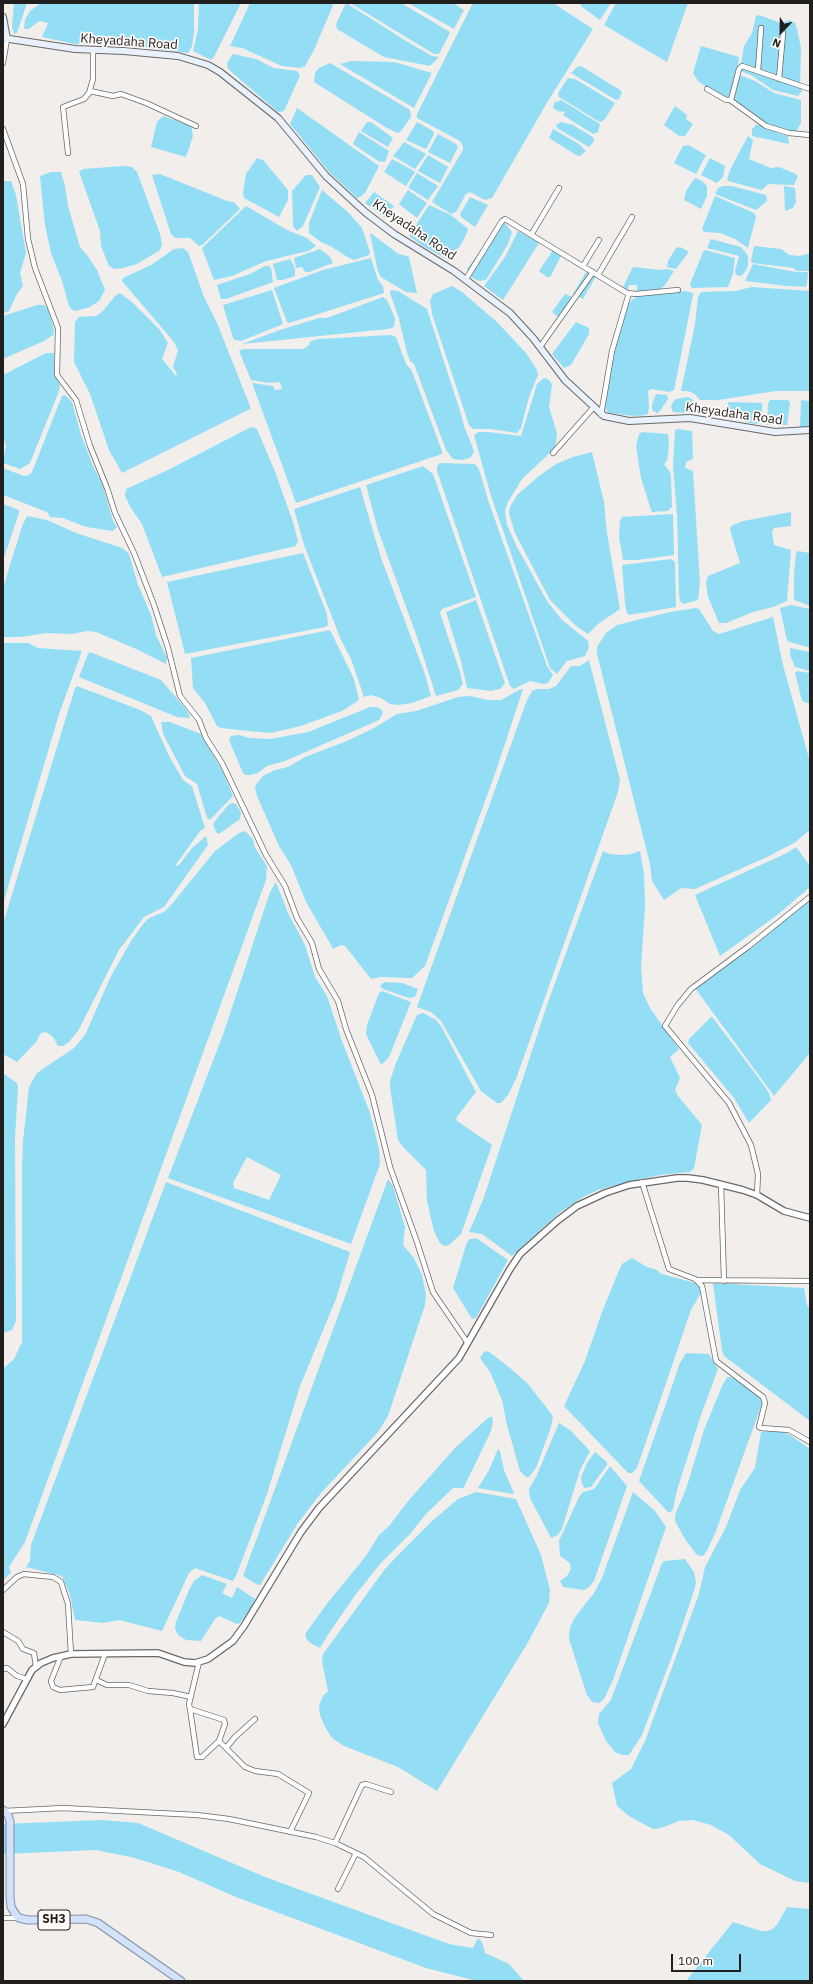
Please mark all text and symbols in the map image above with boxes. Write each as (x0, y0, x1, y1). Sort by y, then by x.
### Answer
north arrow (761, 12, 801, 52)
street label: Kheyadaha Road (80, 31, 178, 53)
text: N (770, 35, 783, 51)
street label: Kheyadaha Road (369, 196, 459, 264)
street label: Kheyadaha Road (685, 399, 783, 429)
road number: SH3 (38, 1910, 70, 1930)
scale bar (673, 1946, 743, 1972)
text: 100 m (678, 1953, 713, 1968)

